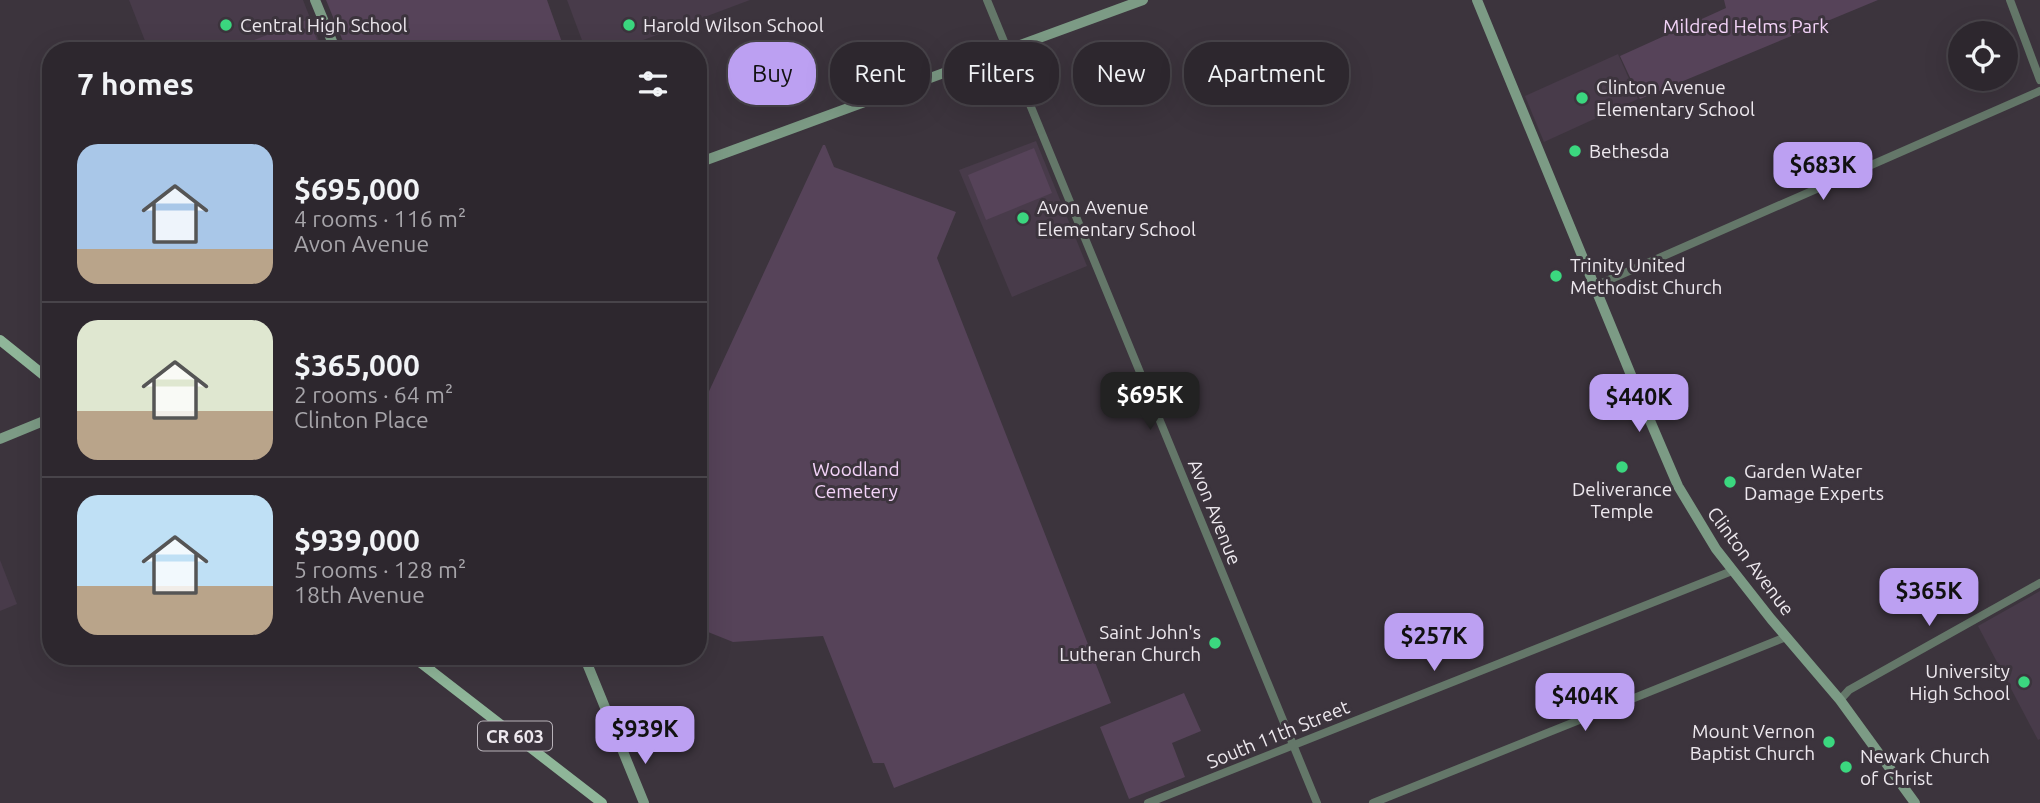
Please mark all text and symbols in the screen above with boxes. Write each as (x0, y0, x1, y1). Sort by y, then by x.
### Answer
place label: Central High School (240, 14, 408, 36)
place label: Harold Wilson School (643, 14, 824, 36)
park label: Mildred Helms Park (1663, 15, 1829, 37)
marker: Central High School (218, 17, 234, 33)
marker: Harold Wilson School (621, 17, 637, 33)
map controls (1948, 21, 2018, 91)
button: locate (1948, 21, 2018, 91)
chip: Buy (728, 42, 816, 105)
chip: Rent (830, 42, 930, 105)
chip: Filters (944, 42, 1059, 105)
chip: New (1073, 42, 1170, 105)
chip: Apartment (1184, 42, 1349, 105)
icon: filters (634, 65, 672, 103)
text: 7 homes (77, 67, 194, 101)
place label: Clinton Avenue Elementary School (1596, 76, 1755, 120)
marker: Clinton Avenue Elementary School (1574, 90, 1590, 106)
place label: Bethesda (1589, 140, 1669, 162)
pin: $683K (1774, 142, 1872, 202)
marker: Bethesda (1567, 143, 1583, 159)
text: $683K (1789, 152, 1857, 177)
icon: home (133, 172, 217, 256)
text: $695,000 (294, 172, 420, 206)
place label: Avon Avenue Elementary School (1037, 196, 1196, 240)
text: 4 rooms · 116 m² (294, 206, 466, 231)
marker: Avon Avenue Elementary School (1015, 210, 1031, 226)
text: Avon Avenue (294, 231, 429, 256)
place label: Trinity United Methodist Church (1570, 254, 1722, 298)
marker: Trinity United Methodist Church (1548, 268, 1564, 284)
icon: home (133, 348, 217, 432)
text: $365,000 (294, 348, 420, 382)
pin: $695K (1101, 372, 1199, 432)
pin: $440K (1590, 374, 1688, 434)
text: 2 rooms · 64 m² (294, 382, 453, 407)
text: $695K (1116, 382, 1184, 407)
text: $440K (1605, 384, 1673, 409)
text: Clinton Place (294, 407, 429, 432)
street label: Avon Avenue (1184, 456, 1246, 568)
park label: Woodland Cemetery (812, 458, 900, 502)
marker: Deliverance Temple (1614, 459, 1630, 475)
place label: Garden Water Damage Experts (1744, 460, 1884, 504)
marker: Garden Water Damage Experts (1722, 474, 1738, 490)
place label: Deliverance Temple (1572, 478, 1672, 522)
street label: Clinton Avenue (1703, 503, 1799, 619)
icon: home (133, 523, 217, 607)
text: $939,000 (294, 523, 420, 557)
text: 5 rooms · 128 m² (294, 557, 466, 582)
pin: $365K (1880, 568, 1978, 628)
text: $365K (1895, 578, 1963, 603)
text: 18th Avenue (294, 582, 425, 607)
pin: $257K (1385, 614, 1483, 673)
place label: Saint John's Lutheran Church (1059, 621, 1201, 665)
text: $257K (1400, 623, 1468, 648)
marker: Saint John's Lutheran Church (1207, 635, 1223, 651)
place label: University High School (1909, 660, 2010, 704)
pin: $404K (1536, 674, 1634, 733)
marker: University High School (2016, 674, 2032, 690)
text: $404K (1551, 683, 1619, 708)
street label: South 11th Street (1204, 695, 1353, 773)
pin: $939K (596, 706, 694, 766)
text: $939K (611, 716, 679, 741)
place label: Mount Vernon Baptist Church (1690, 720, 1815, 764)
road number: CR 603 (478, 722, 552, 750)
marker: Mount Vernon Baptist Church (1821, 734, 1837, 750)
place label: Newark Church of Christ (1860, 745, 1990, 789)
marker: Newark Church of Christ (1838, 759, 1854, 775)

